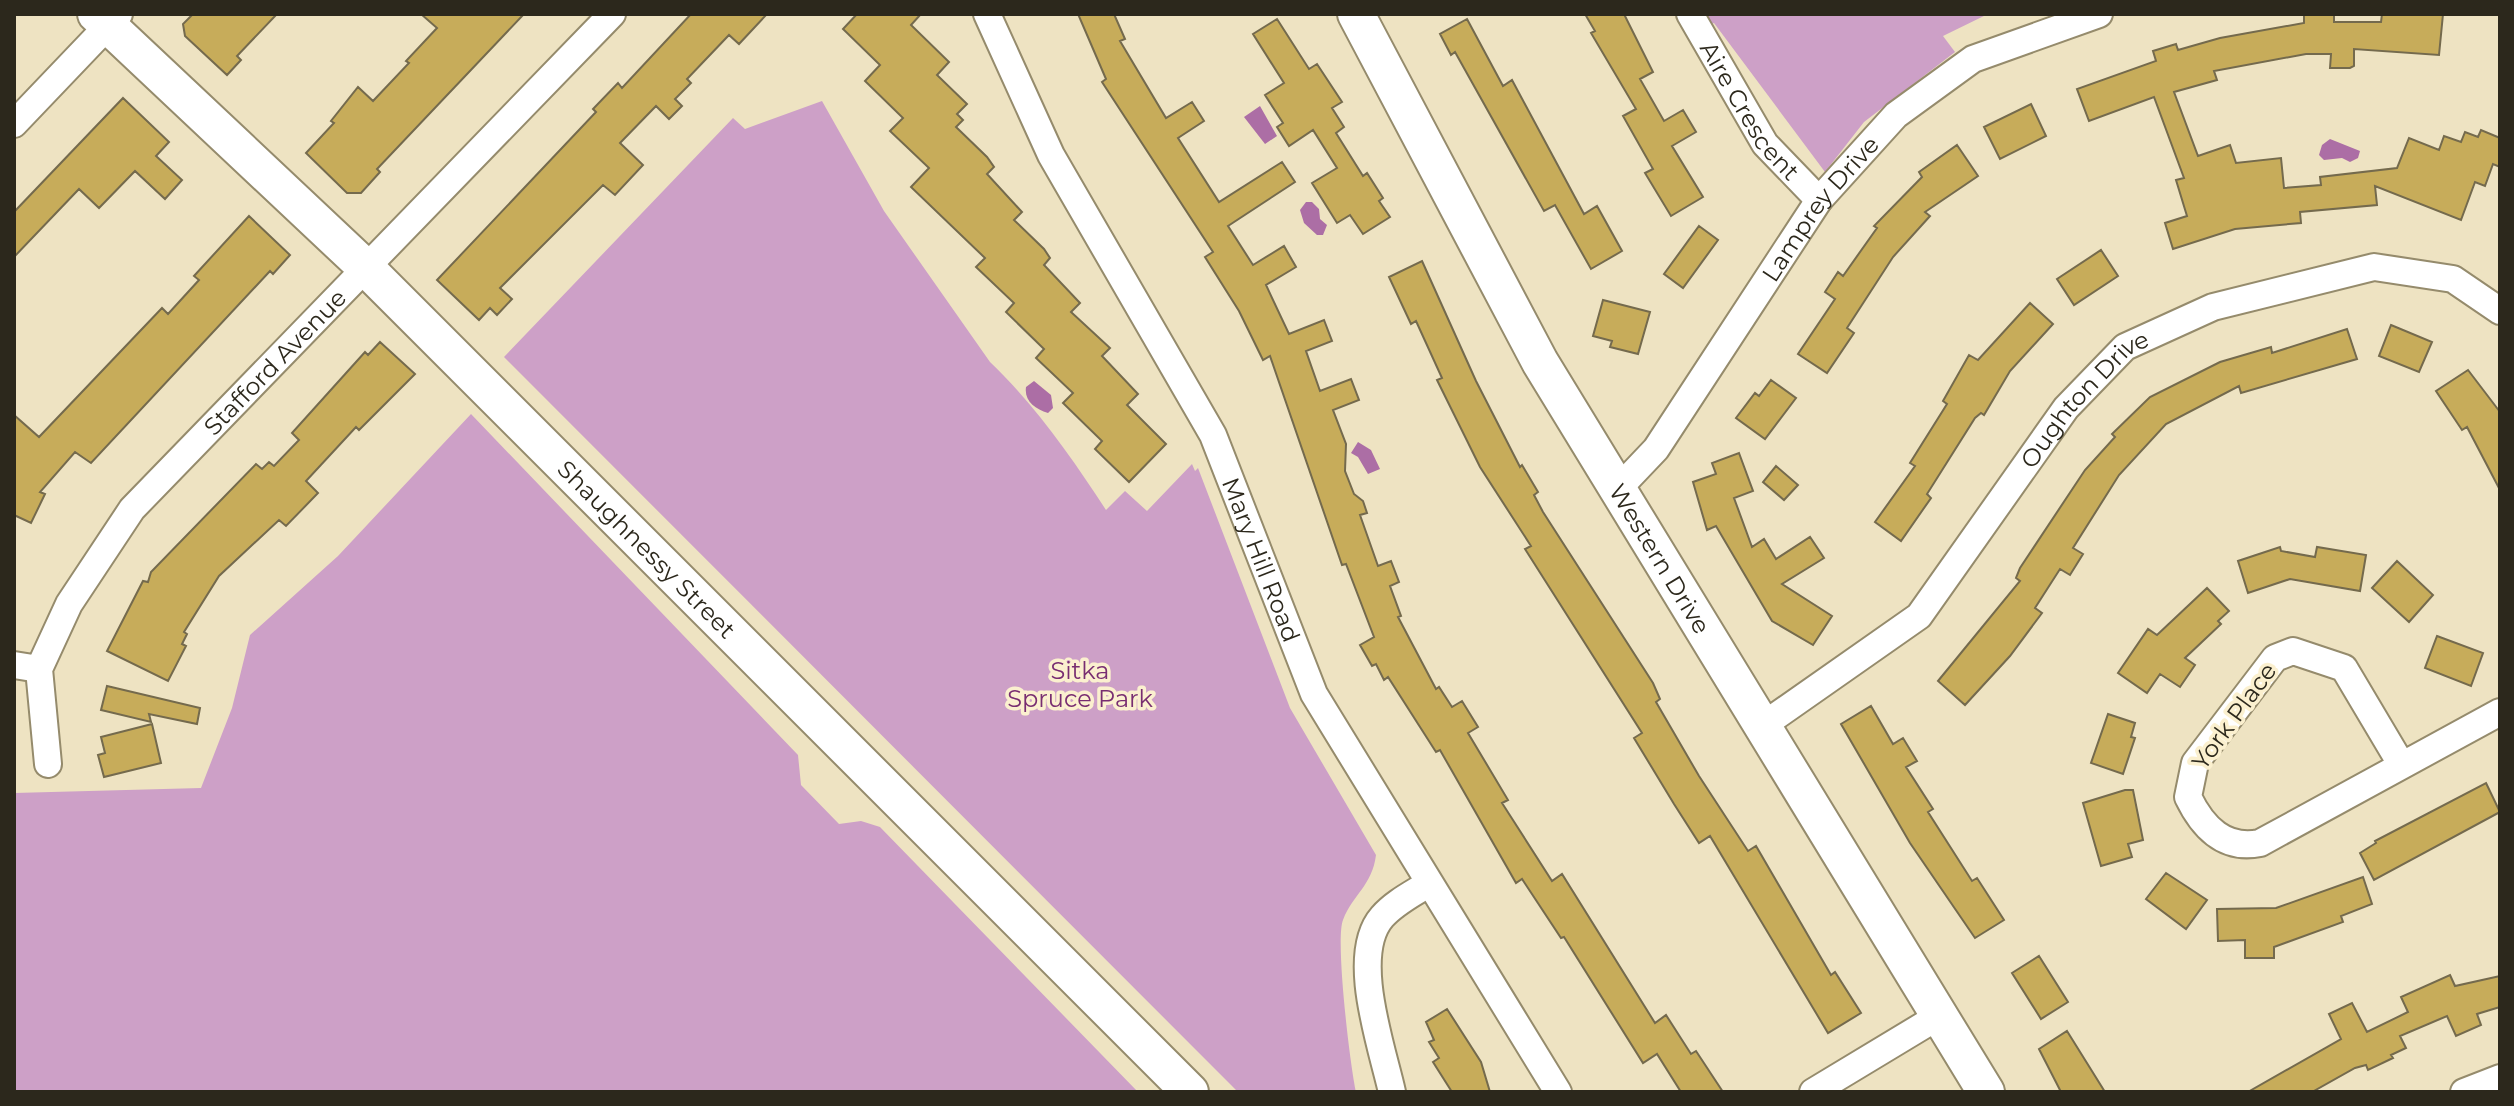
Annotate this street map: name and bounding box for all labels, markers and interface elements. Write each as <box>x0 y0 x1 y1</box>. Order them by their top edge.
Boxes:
street label: Aire Crescent <box>1694 36 1806 186</box>
street label: Lamprey Drive <box>1755 130 1885 287</box>
street label: Stafford Avenue <box>197 283 352 441</box>
street label: Oughton Drive <box>2014 324 2153 473</box>
street label: Shaughnessy Street <box>552 454 742 644</box>
street label: Mary Hill Road <box>1216 473 1307 646</box>
street label: Western Drive <box>1603 478 1717 639</box>
park label: Sitka Spruce Park <box>1007 656 1153 713</box>
street label: York Place <box>2186 657 2282 775</box>

